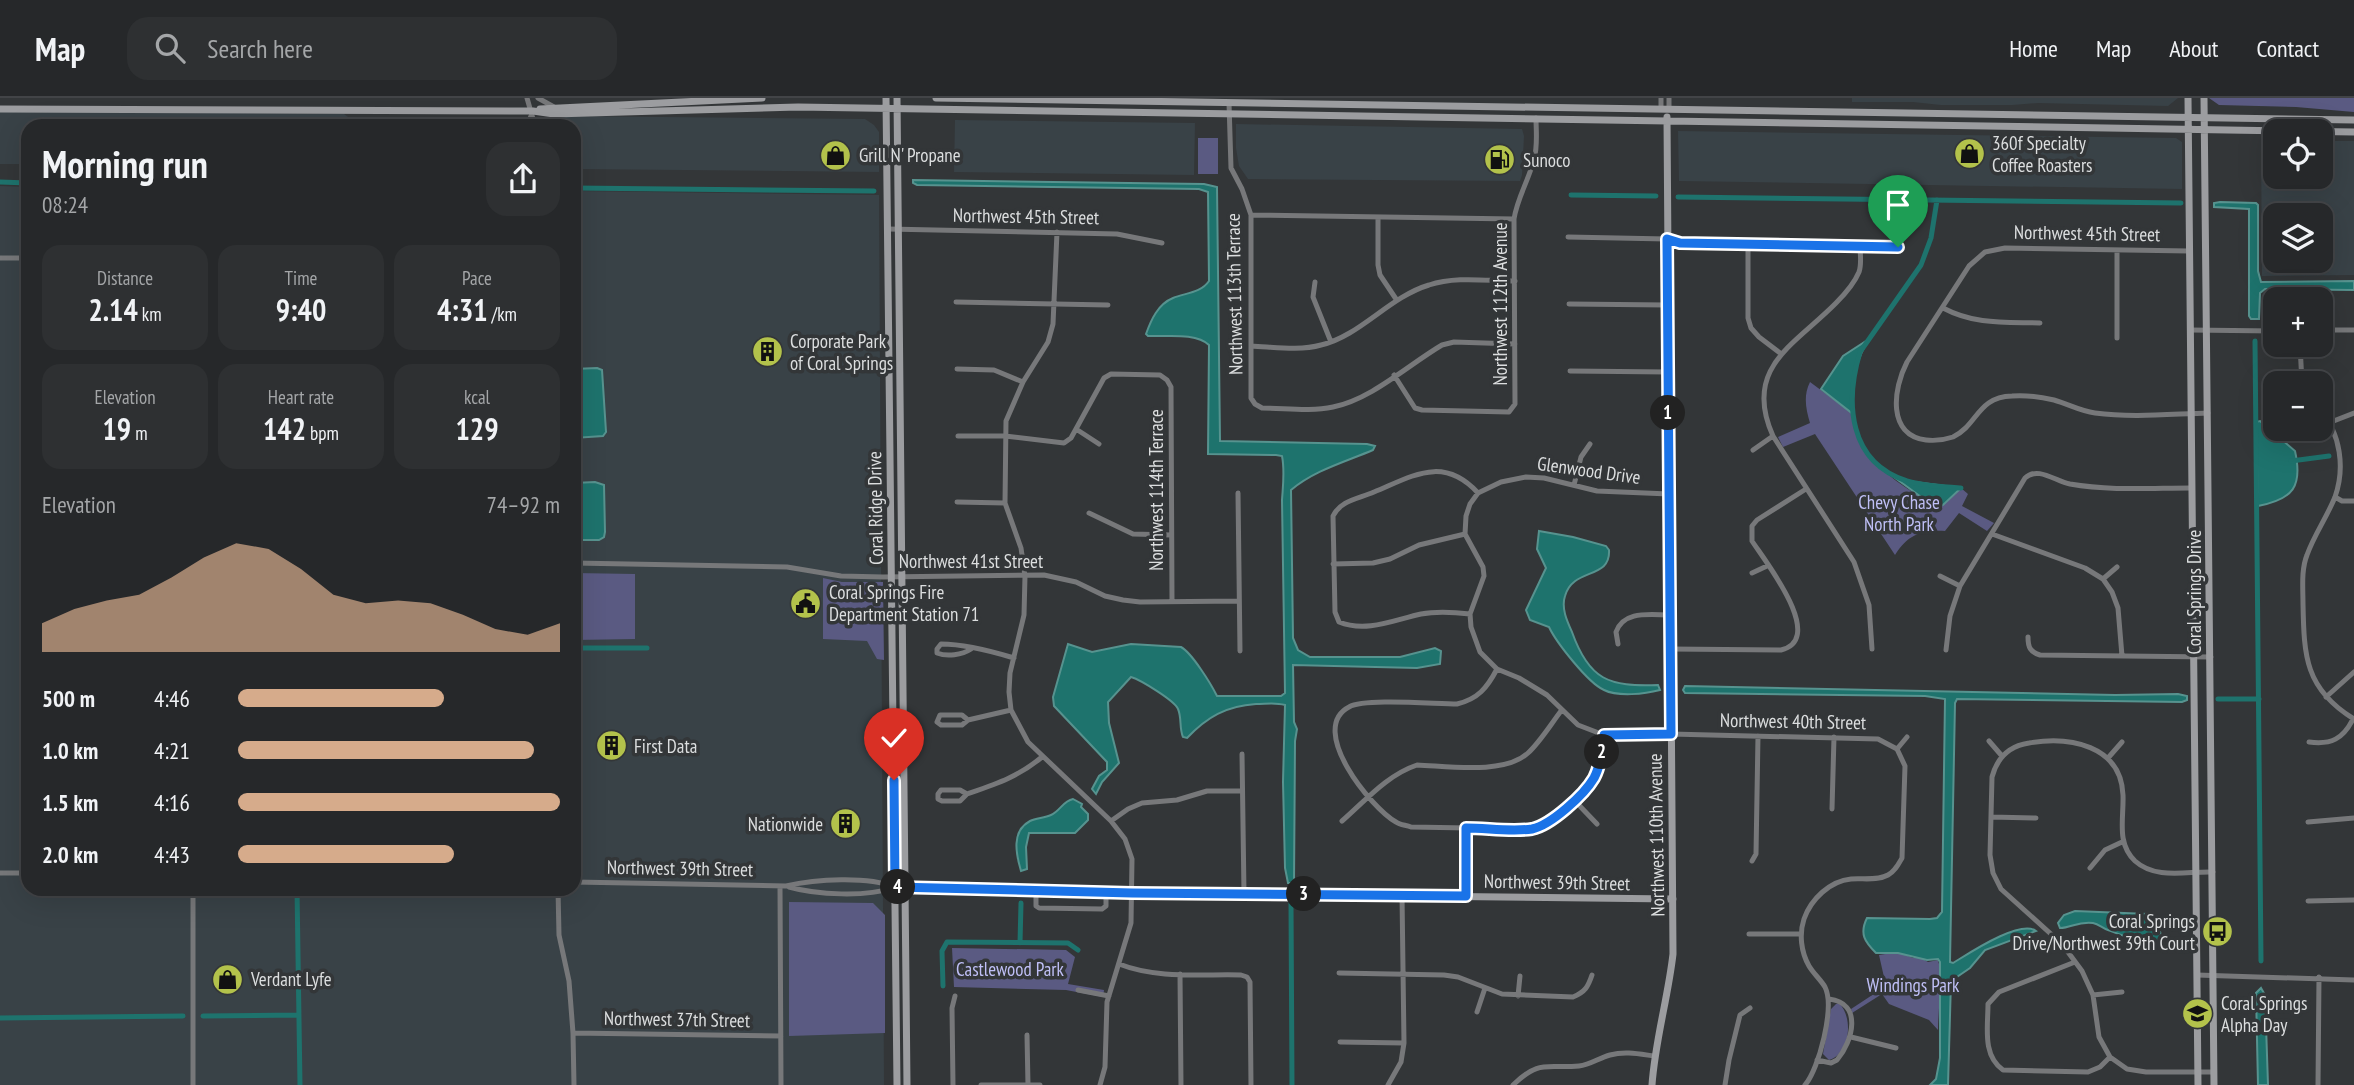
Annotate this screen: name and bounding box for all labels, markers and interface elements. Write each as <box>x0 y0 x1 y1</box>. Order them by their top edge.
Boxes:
search box <box>127 17 617 80</box>
text: Map <box>35 27 85 70</box>
icon: search <box>151 29 189 67</box>
text: Search here <box>207 32 313 65</box>
text: Home <box>2009 33 2058 64</box>
text: Map <box>2096 33 2131 64</box>
text: About <box>2169 33 2218 64</box>
text: Contact <box>2256 33 2319 64</box>
map controls <box>2263 119 2333 441</box>
button: locate <box>2263 119 2333 189</box>
place label: 360f Specialty Coffee Roasters <box>1992 131 2093 177</box>
shop icon: 360f Specialty Coffee Roasters <box>1952 137 1986 171</box>
shop icon: Grill N' Propane <box>819 138 853 172</box>
text: Morning run <box>42 139 208 188</box>
button: share <box>486 142 560 216</box>
place label: Grill N' Propane <box>859 143 961 167</box>
fuel station icon: Sunoco <box>1483 143 1517 177</box>
place label: Sunoco <box>1523 148 1571 172</box>
pin <box>1868 175 1928 247</box>
icon: arrive <box>1879 186 1917 224</box>
text: 08:24 <box>42 190 88 219</box>
street label: Northwest 45th Street <box>953 203 1100 229</box>
button: layers <box>2263 203 2333 273</box>
street label: Northwest 113th Terrace <box>1221 213 1247 375</box>
street label: Northwest 45th Street <box>2014 220 2161 246</box>
street label: Northwest 112th Avenue <box>1488 222 1512 386</box>
text: Distance <box>97 266 153 290</box>
text: Time <box>285 266 317 290</box>
text: Pace <box>462 266 492 290</box>
button: + <box>2263 287 2333 357</box>
text: 2.14 <box>88 290 138 329</box>
text: 9:40 <box>276 290 326 329</box>
text: 4:31 <box>437 290 488 329</box>
text: km <box>138 302 162 326</box>
text: /km <box>488 302 517 326</box>
place label: Corporate Park of Coral Springs <box>790 329 893 375</box>
building icon: Corporate Park of Coral Springs <box>750 335 784 369</box>
button: − <box>2263 371 2333 441</box>
text: Elevation <box>95 385 155 409</box>
text: Heart rate <box>268 385 334 409</box>
text: kcal <box>464 385 490 409</box>
pin: 1 <box>1650 396 1686 430</box>
text: 1 <box>1663 400 1672 424</box>
text: 19 <box>102 409 131 448</box>
text: 142 <box>263 409 306 448</box>
text: 129 <box>455 409 499 448</box>
street label: Northwest 114th Terrace <box>1144 409 1168 571</box>
text: m <box>131 421 148 445</box>
text: bpm <box>306 421 339 445</box>
street label: Coral Ridge Drive <box>862 451 888 565</box>
street label: Glenwood Drive <box>1536 451 1642 489</box>
text: Elevation <box>42 490 116 519</box>
text: 74–92 m <box>487 490 560 519</box>
park label: Chevy Chase North Park <box>1858 490 1940 536</box>
street label: Coral Springs Drive <box>2182 529 2206 654</box>
street label: Northwest 41st Street <box>899 549 1044 573</box>
place label: Coral Springs Fire Department Station 71 <box>829 580 979 626</box>
public building icon: Coral Springs Fire Department Station 71 <box>789 586 823 620</box>
text: 500 m <box>42 684 95 713</box>
text: 4:46 <box>154 684 190 713</box>
pin <box>864 708 924 780</box>
street label: Northwest 40th Street <box>1720 708 1867 734</box>
icon: check <box>875 719 913 757</box>
building icon: First Data <box>594 729 628 763</box>
place label: First Data <box>634 734 697 758</box>
pin: 2 <box>1584 734 1620 770</box>
text: 1.0 km <box>42 736 98 765</box>
text: 4:21 <box>154 736 190 765</box>
text: 2 <box>1597 739 1606 763</box>
street label: Northwest 110th Avenue <box>1643 753 1669 917</box>
text: 1.5 km <box>42 788 98 817</box>
text: 4:16 <box>154 788 190 817</box>
building icon: Nationwide <box>829 807 863 841</box>
place label: Nationwide <box>748 812 823 836</box>
text: 2.0 km <box>42 840 98 869</box>
text: 4:43 <box>154 840 190 869</box>
street label: Northwest 39th Street <box>607 855 754 881</box>
street label: Northwest 39th Street <box>1484 869 1631 895</box>
pin: 4 <box>880 870 916 904</box>
text: 4 <box>893 874 902 898</box>
pin: 3 <box>1286 876 1322 912</box>
text: 3 <box>1299 881 1308 905</box>
place label: Coral Springs Drive/Northwest 39th Court <box>2012 909 2196 955</box>
bus stop icon: Coral Springs Drive/Northwest 39th Court <box>2201 915 2235 949</box>
park label: Castlewood Park <box>956 957 1065 981</box>
shop icon: Verdant Lyfe <box>211 962 245 996</box>
place label: Verdant Lyfe <box>250 967 332 991</box>
park label: Windings Park <box>1867 973 1960 997</box>
place label: Coral Springs Alpha Day <box>2221 991 2307 1037</box>
school or university icon: Coral Springs Alpha Day <box>2181 997 2215 1031</box>
street label: Northwest 37th Street <box>604 1006 751 1032</box>

